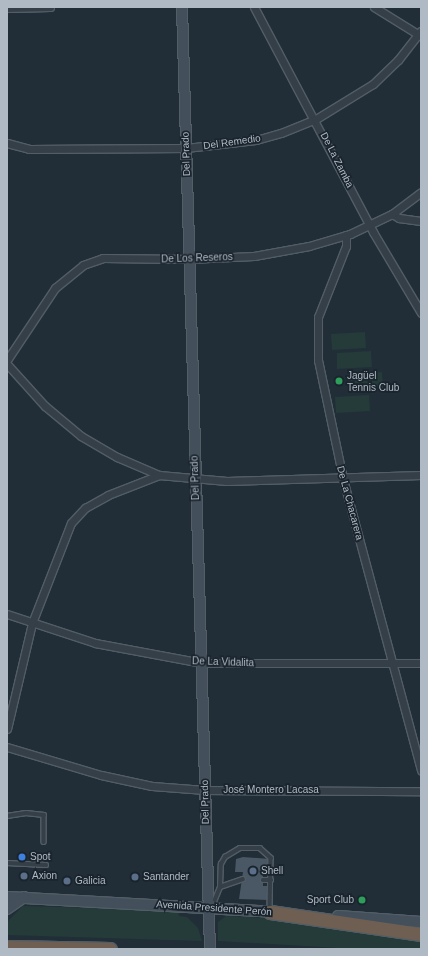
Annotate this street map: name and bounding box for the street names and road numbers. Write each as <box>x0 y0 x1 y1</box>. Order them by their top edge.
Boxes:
street label: De La Zamba <box>318 130 356 190</box>
street label: Del Prado <box>179 132 193 176</box>
street label: Del Remedio <box>203 132 261 152</box>
street label: De Los Reseros <box>161 251 233 265</box>
street label: Del Prado <box>188 456 202 500</box>
street label: De La Chacarera <box>334 465 366 541</box>
street label: De La Vidalita <box>192 655 254 669</box>
street label: Del Prado <box>199 780 211 824</box>
street label: José Montero Lacasa <box>223 784 319 796</box>
street label: Avenida Presidente Perón <box>156 898 272 918</box>

